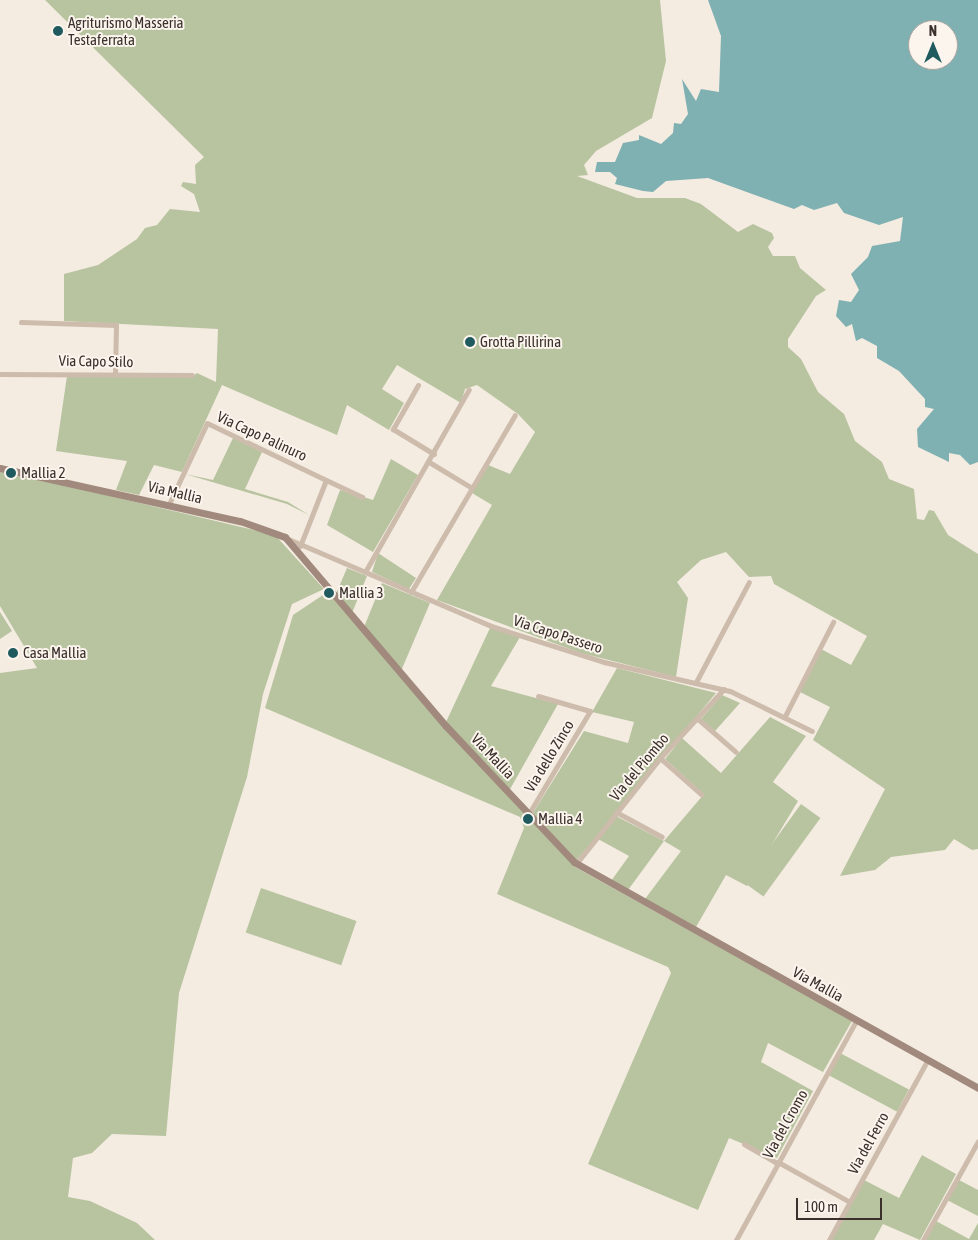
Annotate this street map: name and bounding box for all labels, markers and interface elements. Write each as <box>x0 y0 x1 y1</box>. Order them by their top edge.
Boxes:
place label: Agriturismo Masseria Testaferrata <box>68 13 184 48</box>
north arrow <box>908 20 958 70</box>
text: N <box>929 23 937 39</box>
marker: Agriturismo Masseria Testaferrata <box>52 25 64 37</box>
place label: Grotta Pillirina <box>480 333 561 351</box>
marker: Grotta Pillirina <box>464 336 476 348</box>
street label: Via Capo Stilo <box>58 351 134 371</box>
street label: Via Capo Palinuro <box>214 407 310 465</box>
place label: Mallia 2 <box>21 464 66 482</box>
marker: Mallia 2 <box>5 467 17 479</box>
street label: Via Mallia <box>146 477 204 507</box>
place label: Mallia 3 <box>339 584 384 602</box>
marker: Mallia 3 <box>323 587 335 599</box>
street label: Via Capo Passero <box>511 611 605 657</box>
place label: Casa Mallia <box>23 644 86 662</box>
marker: Casa Mallia <box>7 647 19 659</box>
street label: Via dello Zinco <box>520 717 578 795</box>
street label: Via Mallia <box>468 730 518 782</box>
street label: Via del Piombo <box>606 730 672 804</box>
place label: Mallia 4 <box>538 810 583 828</box>
marker: Mallia 4 <box>522 813 534 825</box>
street label: Via Mallia <box>789 963 847 1005</box>
street label: Via del Cromo <box>759 1086 811 1162</box>
street label: Via del Ferro <box>844 1109 892 1177</box>
scale bar <box>798 1188 884 1220</box>
text: 100 m <box>804 1198 838 1215</box>

